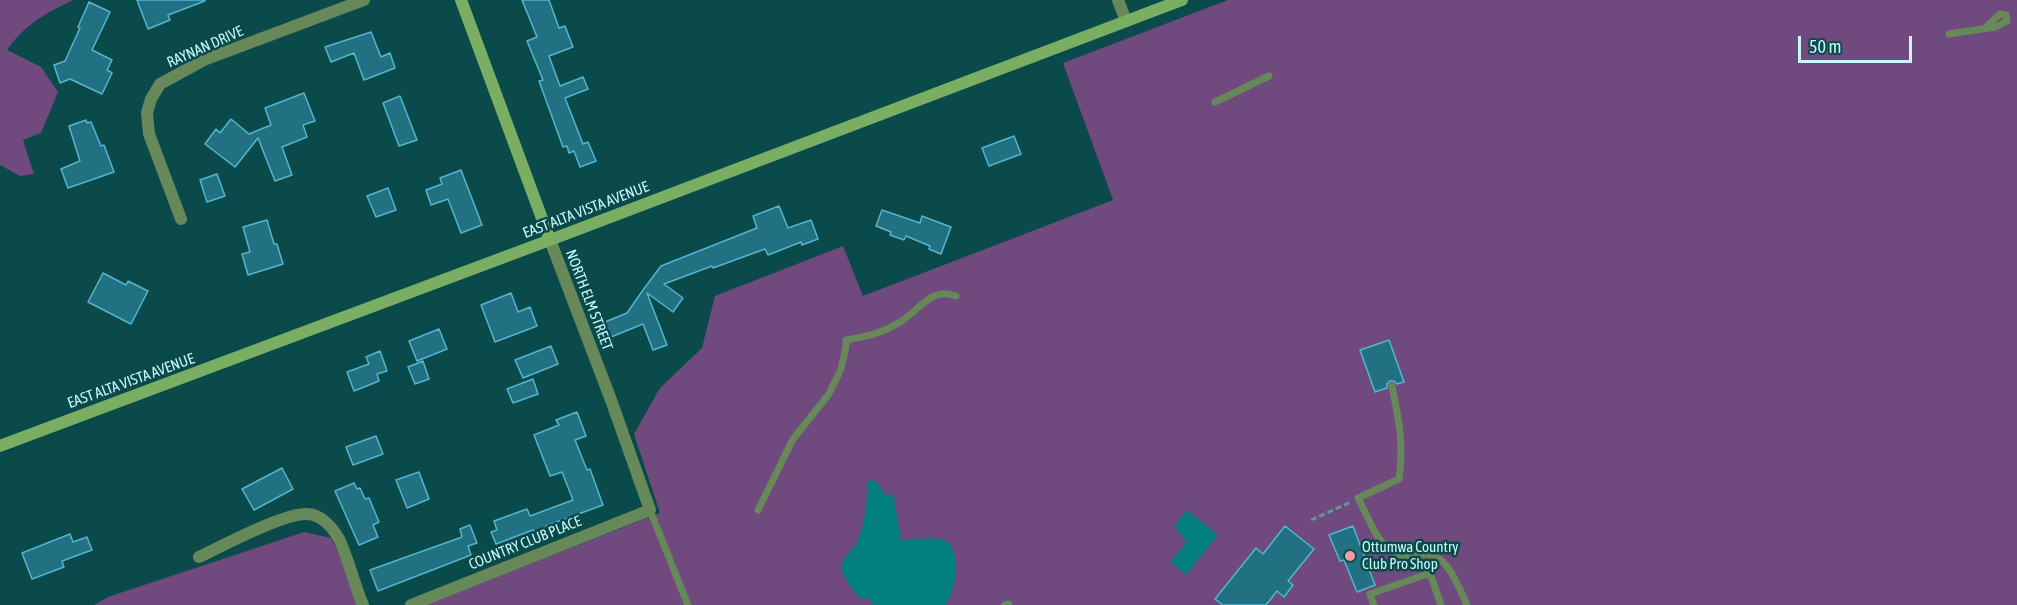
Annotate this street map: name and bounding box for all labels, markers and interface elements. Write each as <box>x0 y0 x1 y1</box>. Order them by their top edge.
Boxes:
street label: RAYNAN DRIVE <box>164 22 246 72</box>
scale bar <box>1801 24 1915 62</box>
text: 50 m <box>1809 36 1841 57</box>
street label: EAST ALTA VISTA AVENUE <box>520 178 652 242</box>
street label: NORTH ELM STREET <box>562 247 616 353</box>
street label: EAST ALTA VISTA AVENUE <box>65 350 197 412</box>
street label: COUNTRY CLUB PLACE <box>466 512 584 574</box>
place label: Ottumwa Country Club Pro Shop <box>1362 538 1459 573</box>
marker: Ottumwa Country Club Pro Shop <box>1343 549 1357 563</box>

